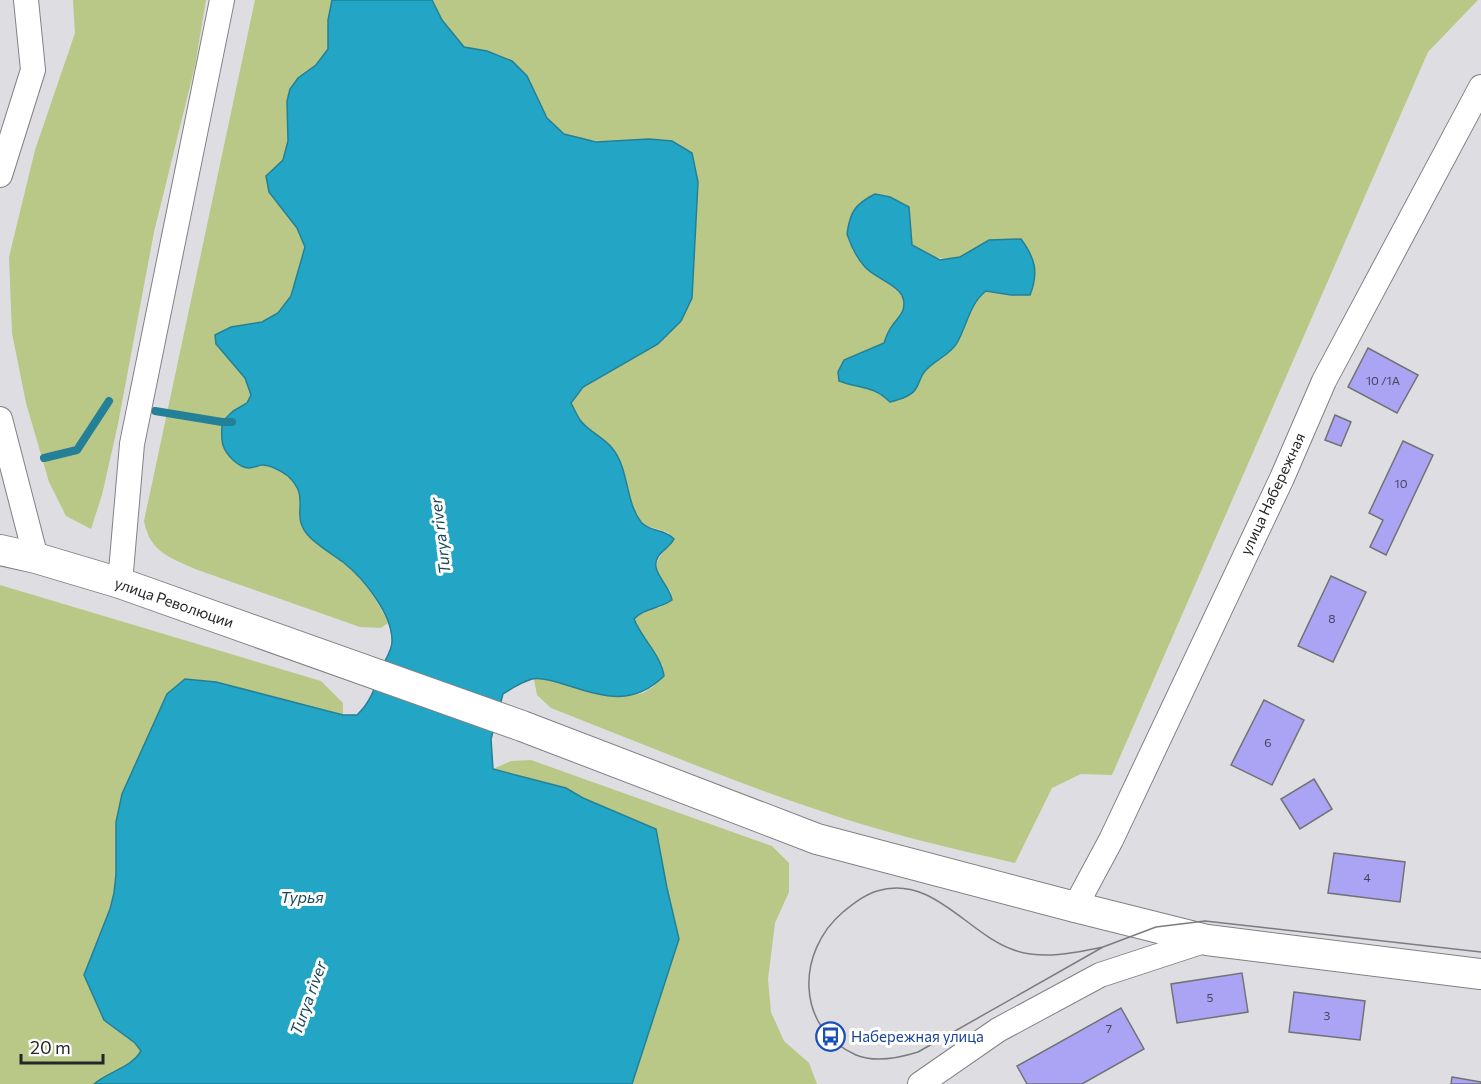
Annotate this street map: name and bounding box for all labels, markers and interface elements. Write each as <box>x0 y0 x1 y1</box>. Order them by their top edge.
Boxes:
house number: 10 /1А <box>1366 373 1400 387</box>
street label: улица Набережная <box>1236 430 1308 558</box>
house number: 10 <box>1395 476 1408 490</box>
water label: Turya river <box>425 496 454 576</box>
street label: улица Революции <box>112 573 236 631</box>
house number: 8 <box>1328 611 1336 625</box>
house number: 6 <box>1264 735 1272 749</box>
house number: 4 <box>1363 870 1371 884</box>
water label: Турья <box>280 887 324 906</box>
water label: Turya river <box>285 958 330 1037</box>
house number: 5 <box>1207 990 1214 1004</box>
house number: 3 <box>1324 1008 1331 1022</box>
bus stop icon: Набережная улица <box>814 1021 846 1053</box>
house number: 7 <box>1106 1021 1112 1035</box>
scale bar <box>21 1027 104 1065</box>
place label: Набережная улица <box>851 1027 984 1045</box>
text: 20 m <box>30 1036 71 1058</box>

